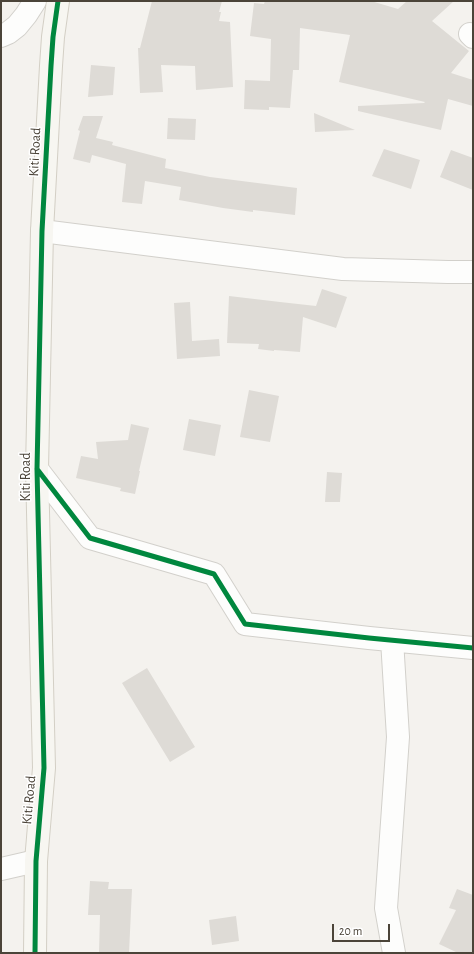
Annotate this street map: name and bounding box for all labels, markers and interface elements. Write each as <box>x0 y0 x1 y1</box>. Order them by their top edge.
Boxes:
street label: Kiti Road <box>25 127 45 177</box>
street label: Kiti Road <box>18 452 34 502</box>
street label: Kiti Road <box>18 775 40 825</box>
scale bar <box>334 916 392 942</box>
text: 20 m <box>339 925 362 937</box>

